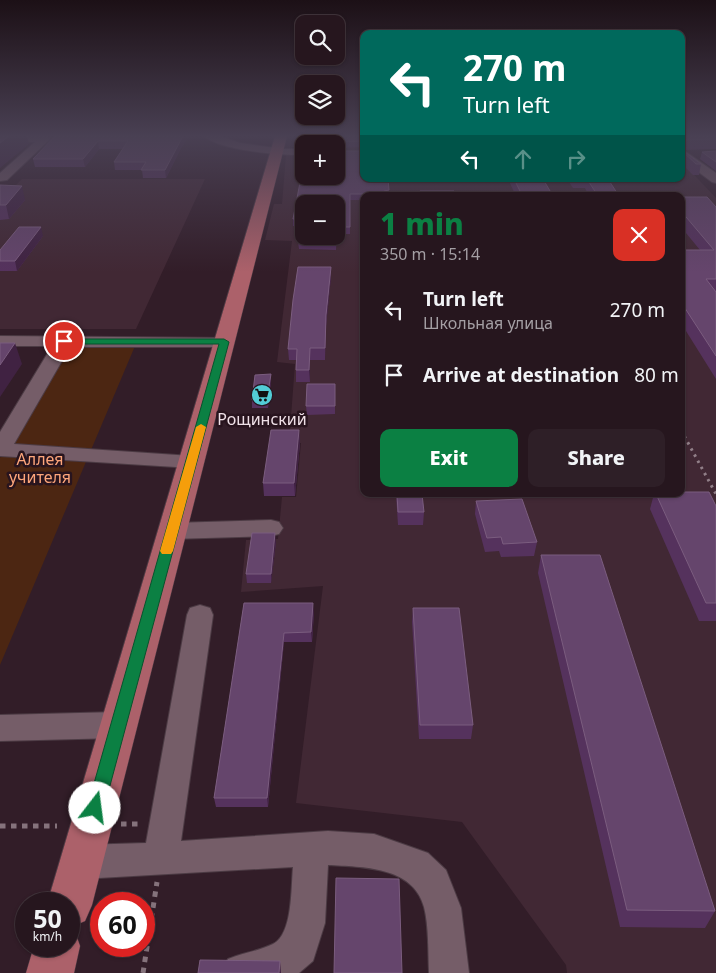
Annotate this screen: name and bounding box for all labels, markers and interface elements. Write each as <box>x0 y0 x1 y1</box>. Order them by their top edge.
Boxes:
map controls <box>295 15 345 245</box>
button: search <box>295 15 345 65</box>
text: 270 m <box>463 44 566 91</box>
icon: left <box>380 50 445 115</box>
button: layers <box>295 75 345 125</box>
text: Turn left <box>463 89 550 119</box>
button: + <box>295 135 345 185</box>
icon: left <box>456 145 484 173</box>
icon: ahead <box>509 145 537 173</box>
icon: right <box>562 145 590 173</box>
button: − <box>295 195 345 245</box>
text: 1 min <box>380 203 464 244</box>
button: close <box>613 209 665 261</box>
text: 350 m · 15:14 <box>380 243 480 265</box>
text: Turn left <box>423 286 504 312</box>
icon: left <box>380 296 408 324</box>
text: 270 m <box>610 297 665 323</box>
text: Школьная улица <box>423 312 553 334</box>
pin <box>43 320 85 362</box>
icon: arrive <box>50 327 78 355</box>
icon: arrive <box>380 361 408 389</box>
text: Arrive at destination <box>423 362 619 388</box>
text: 80 m <box>634 362 679 388</box>
supermarket icon: Рощинский <box>250 383 274 407</box>
place label: Рощинский <box>217 408 307 430</box>
button: Exit <box>380 429 518 487</box>
button: Share <box>528 429 665 487</box>
park label: Аллея учителя <box>9 448 71 488</box>
position arrow <box>68 781 120 833</box>
speed limit sign: 60 <box>90 892 155 957</box>
text: 50 <box>33 901 62 935</box>
text: km/h <box>33 928 62 945</box>

